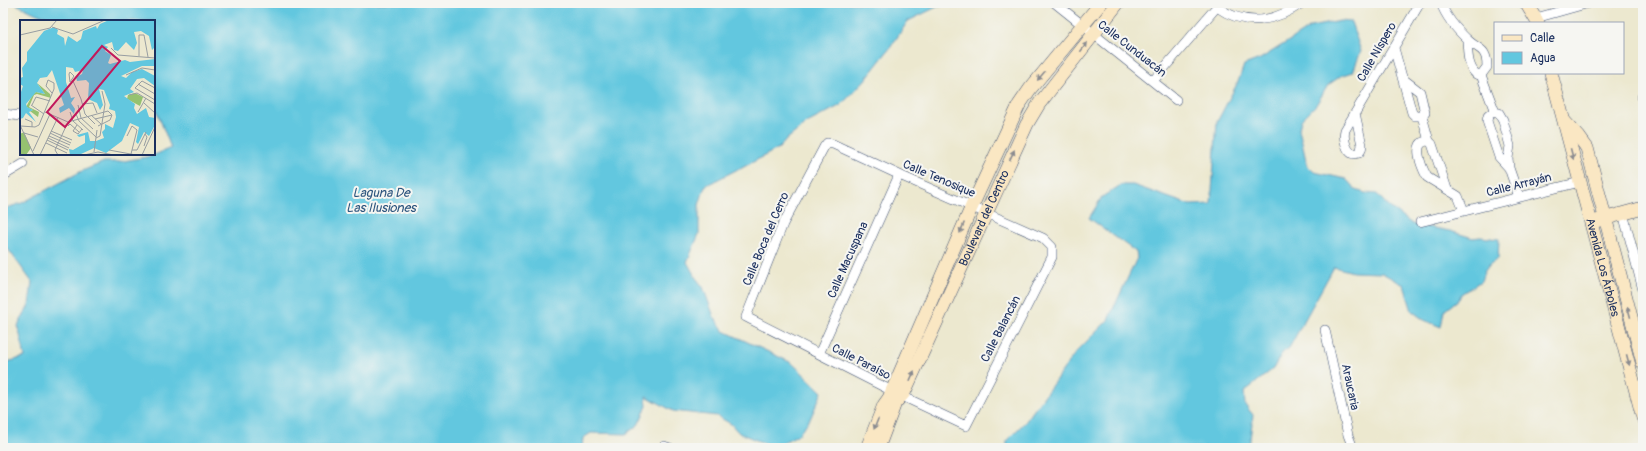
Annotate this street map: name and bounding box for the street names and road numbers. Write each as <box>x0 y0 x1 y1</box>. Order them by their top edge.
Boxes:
street label: Calle Cunduacán <box>1095 17 1170 81</box>
street label: Calle Níspero <box>1354 19 1400 84</box>
street label: Calle Tenosique <box>900 157 978 201</box>
street label: Boulevard del Centro <box>956 167 1013 268</box>
street label: Calle Arrayán <box>1485 170 1553 200</box>
street label: Calle Boca del Cerro <box>740 189 793 288</box>
street label: Avenida Los Árboles <box>1582 216 1623 319</box>
street label: Calle Macuspana <box>824 219 872 301</box>
street label: Calle Balancán <box>978 293 1024 365</box>
street label: Calle Paraíso <box>829 341 893 383</box>
street label: Araucaria <box>1338 362 1362 412</box>

